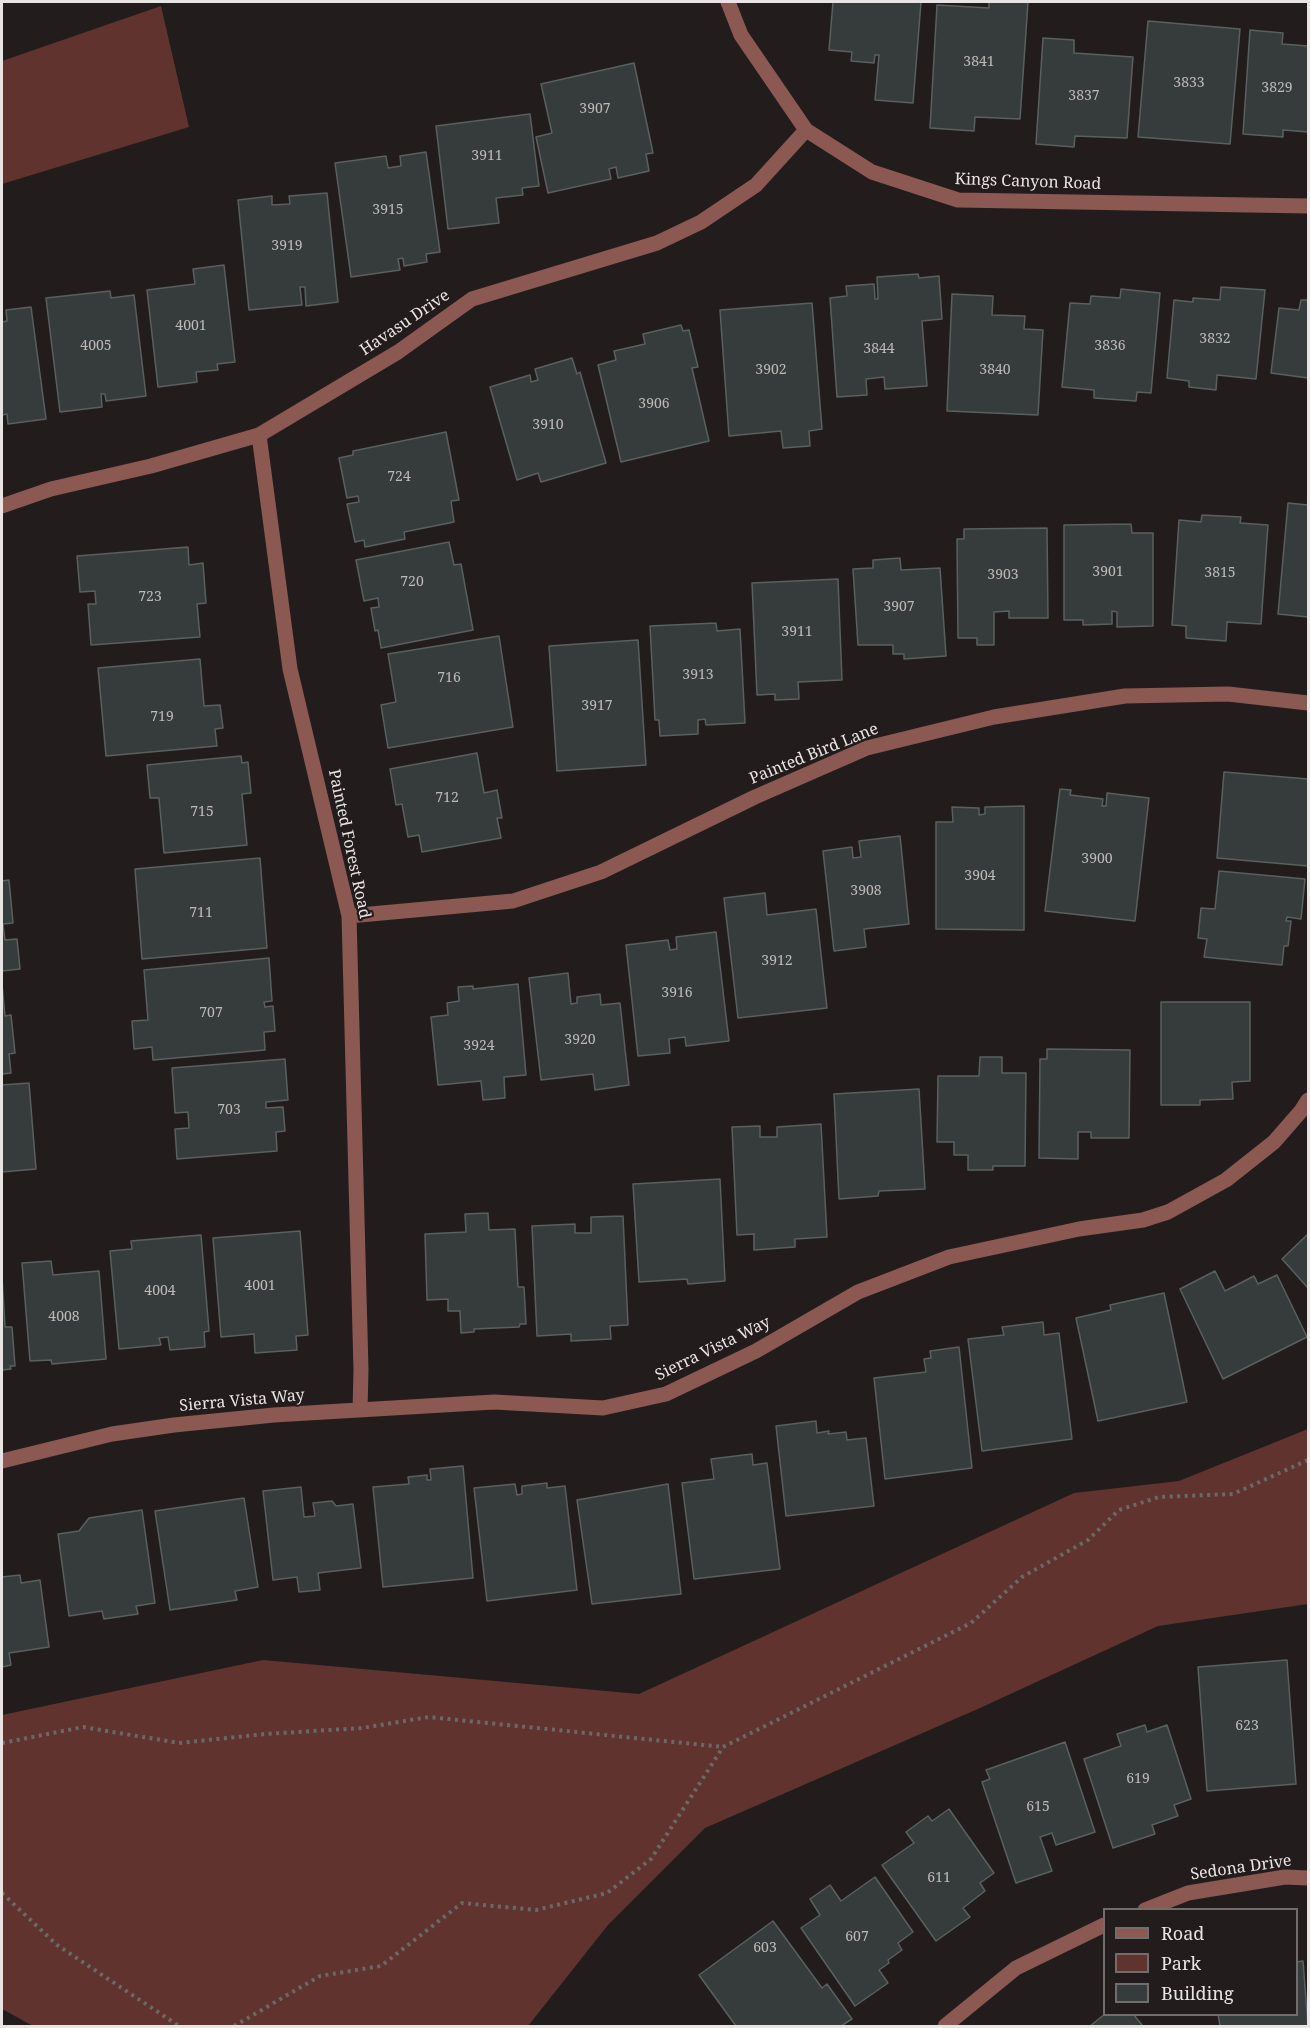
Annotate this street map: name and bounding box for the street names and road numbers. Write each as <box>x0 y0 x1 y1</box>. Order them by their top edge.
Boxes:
street label: Kings Canyon Road <box>954 170 1102 194</box>
street label: Havasu Drive <box>357 286 453 360</box>
street label: Painted Bird Lane <box>747 719 881 789</box>
street label: Painted Forest Road <box>324 768 374 920</box>
street label: Sierra Vista Way <box>652 1313 774 1385</box>
street label: Sierra Vista Way <box>179 1386 305 1416</box>
street label: Sedona Drive <box>1189 1851 1293 1885</box>

